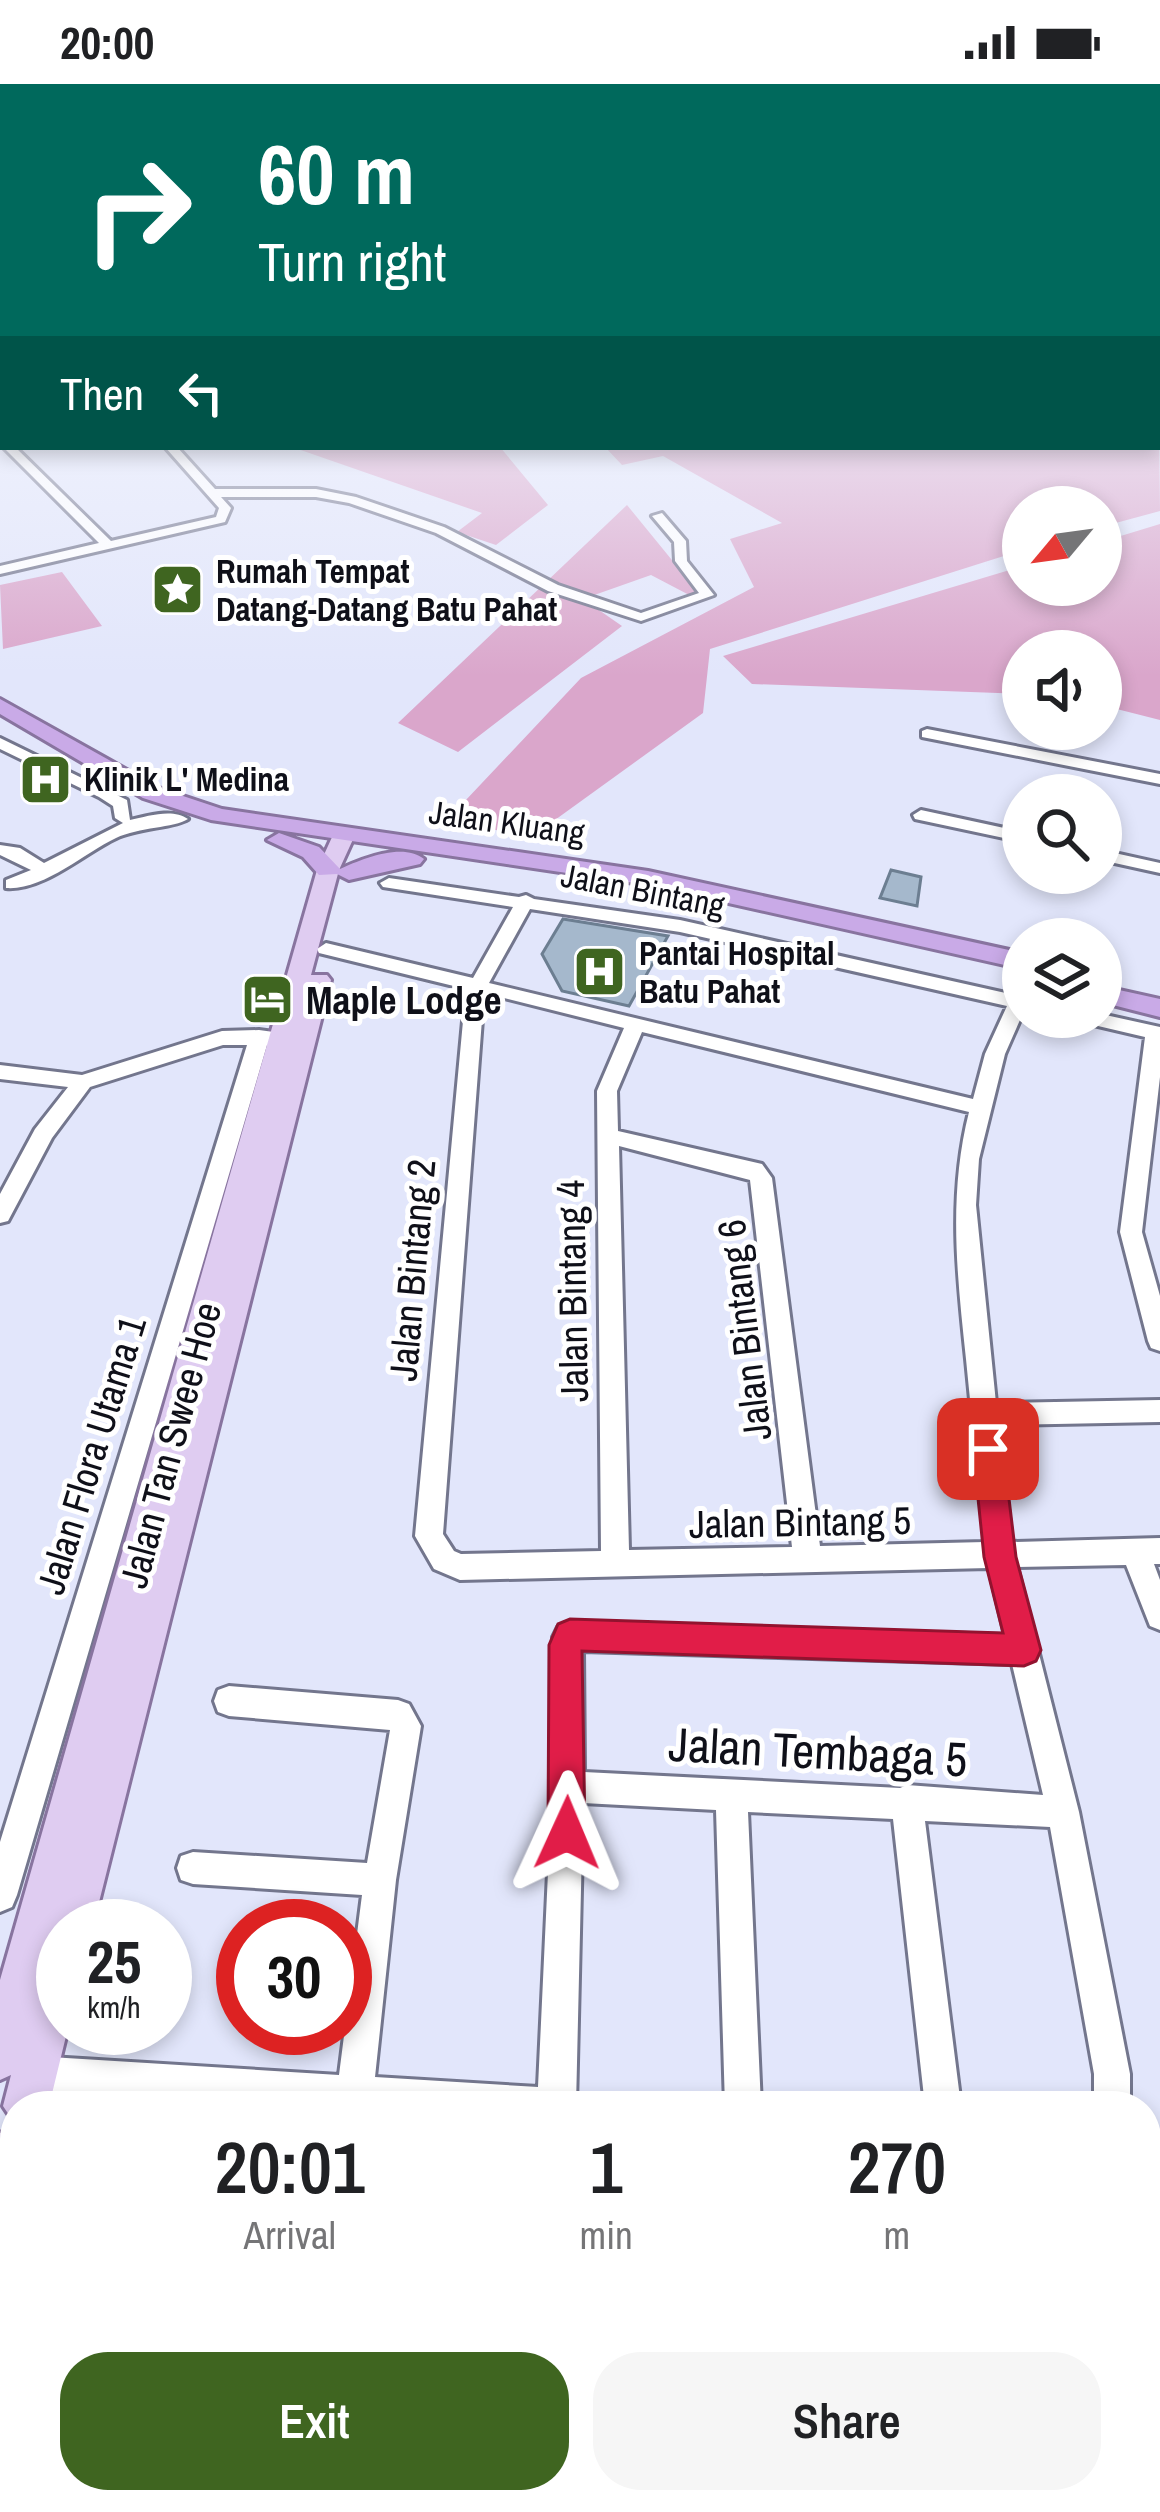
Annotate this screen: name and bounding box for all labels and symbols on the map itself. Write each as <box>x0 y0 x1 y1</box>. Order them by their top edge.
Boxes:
north arrow <box>1002 486 1122 606</box>
place label: Rumah Tempat Datang-Datang Batu Pahat <box>216 549 557 631</box>
place icon: Rumah Tempat Datang-Datang Batu Pahat <box>149 562 205 618</box>
hospital icon: Klinik L' Medina <box>17 751 73 807</box>
place label: Klinik L' Medina <box>84 757 289 801</box>
street label: Jalan Kluang <box>426 789 588 855</box>
street label: Jalan Bintang <box>558 853 728 927</box>
place label: Pantai Hospital Batu Pahat <box>639 931 835 1013</box>
hospital icon: Pantai Hospital Batu Pahat <box>572 944 628 1000</box>
hotel icon: Maple Lodge <box>239 972 295 1028</box>
place label: Maple Lodge <box>306 974 501 1026</box>
street label: Jalan Bintang 2 <box>376 1157 448 1383</box>
street label: Jalan Bintang 4 <box>544 1179 600 1403</box>
street label: Jalan Bintang 6 <box>705 1217 783 1443</box>
street label: Jalan Tan Swee Hoe <box>107 1297 233 1593</box>
street label: Jalan Flora Utama 1 <box>24 1310 158 1600</box>
pin <box>937 1398 1039 1500</box>
street label: Jalan Bintang 5 <box>688 1494 912 1550</box>
street label: Jalan Tembaga 5 <box>667 1711 969 1791</box>
position arrow <box>504 1770 630 1896</box>
speed limit sign: 30 <box>216 1899 372 2055</box>

